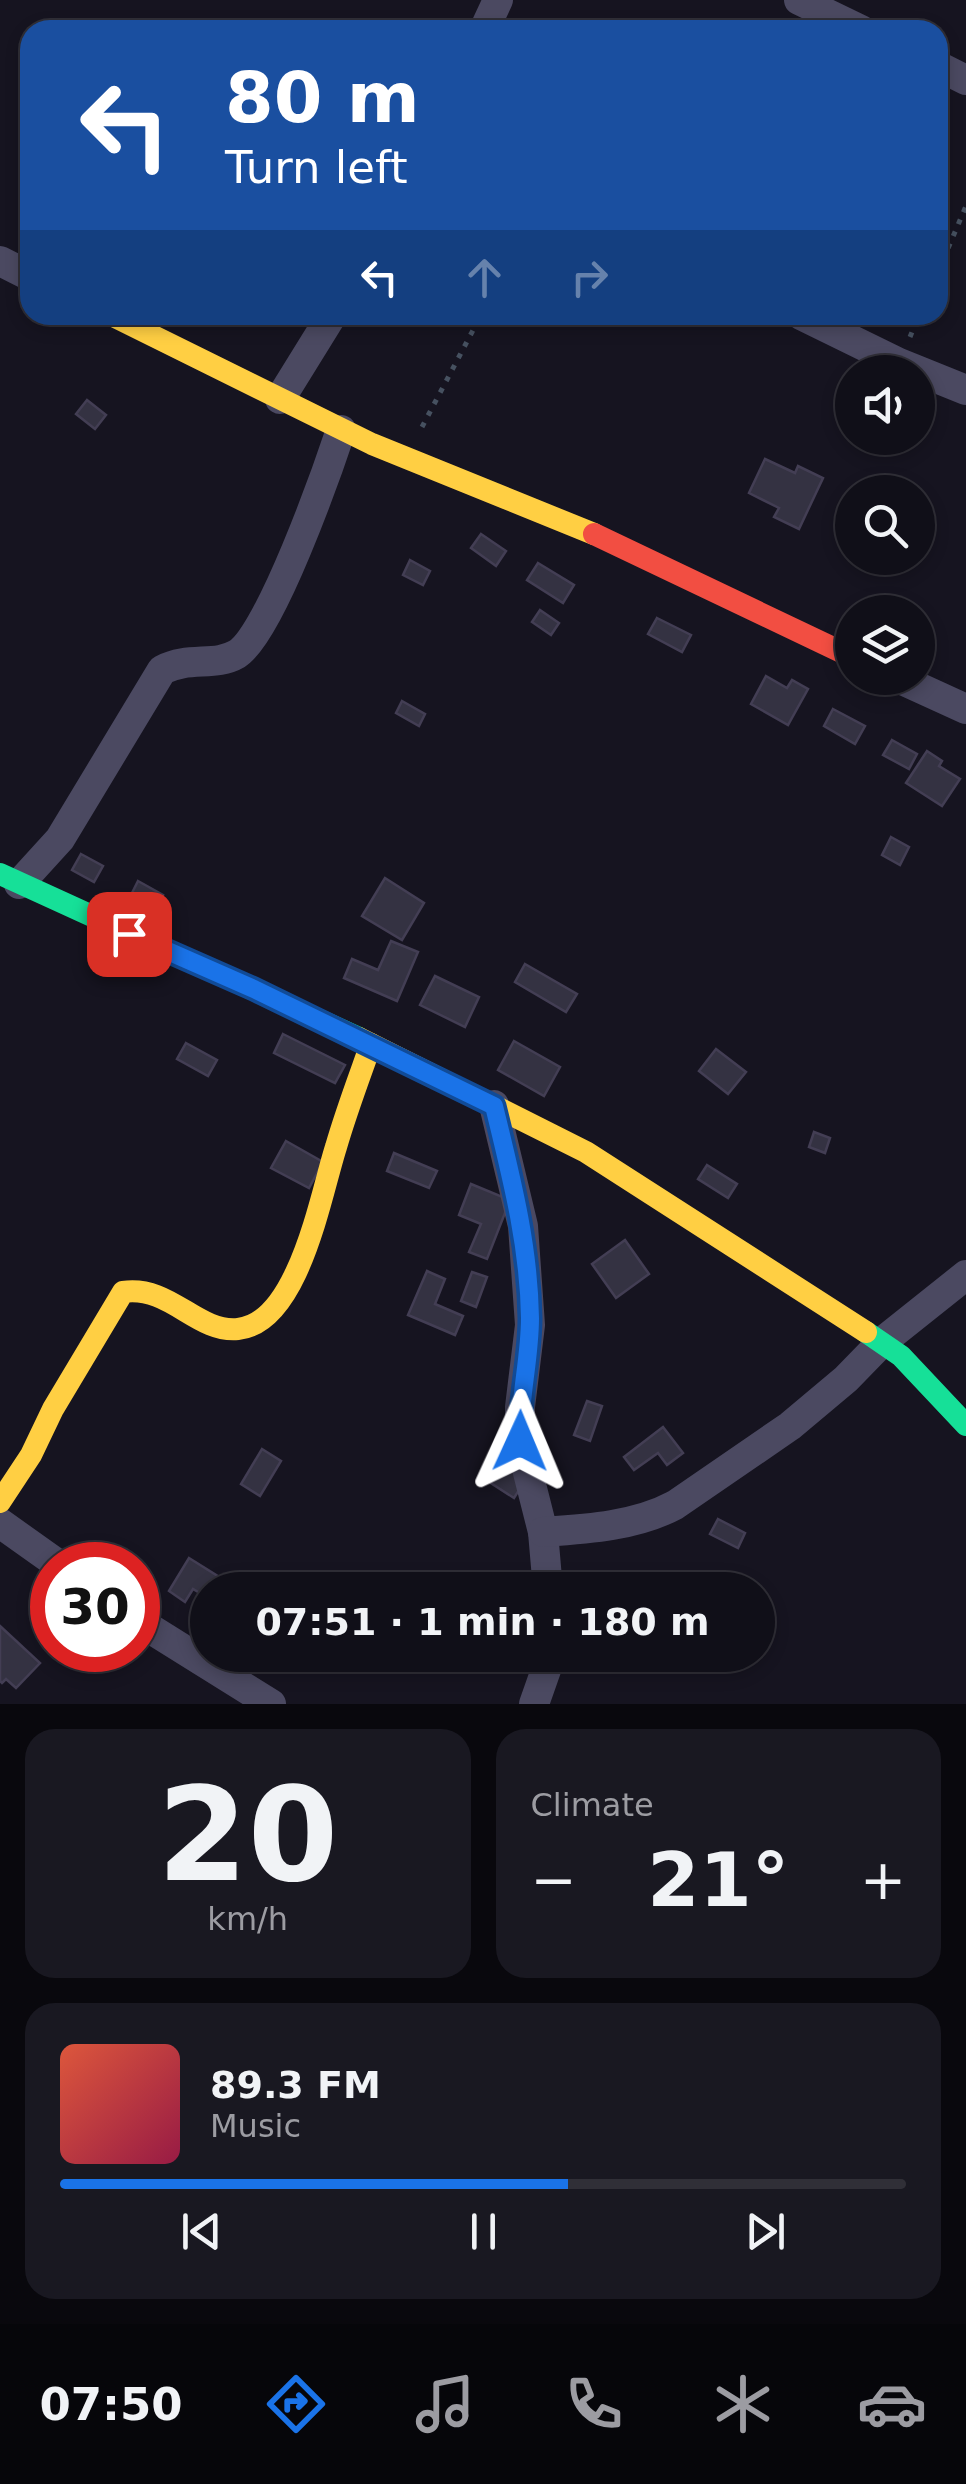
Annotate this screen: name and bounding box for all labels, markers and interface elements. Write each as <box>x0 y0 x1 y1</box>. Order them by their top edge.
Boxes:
text: 80 m <box>225 57 420 139</box>
icon: left <box>60 60 190 190</box>
text: Turn left <box>225 141 408 194</box>
icon: left <box>352 250 407 305</box>
icon: ahead <box>457 250 512 305</box>
icon: right <box>562 250 617 305</box>
map controls <box>835 355 935 695</box>
button: sound <box>835 355 935 455</box>
button: search <box>835 475 935 575</box>
button: layers <box>835 595 935 695</box>
pin <box>87 892 172 977</box>
icon: arrive <box>102 907 157 962</box>
position arrow <box>468 1389 572 1493</box>
speed limit sign: 30 <box>30 1542 160 1672</box>
text: 07:51 · 1 min · 180 m <box>255 1600 710 1644</box>
text: 20 <box>157 1759 338 1911</box>
text: Climate <box>531 1786 654 1824</box>
text: 21° <box>647 1836 789 1924</box>
text: − <box>531 1848 577 1912</box>
text: + <box>860 1848 906 1912</box>
text: km/h <box>207 1900 288 1938</box>
text: 89.3 FM <box>210 2063 381 2107</box>
text: Music <box>210 2107 301 2145</box>
icon: previous <box>174 2204 229 2259</box>
icon: pause <box>456 2204 511 2259</box>
icon: next <box>738 2204 793 2259</box>
icon: directions <box>261 2369 331 2439</box>
icon: music <box>410 2369 480 2439</box>
icon: phone <box>559 2369 629 2439</box>
icon: climate <box>708 2369 778 2439</box>
icon: car <box>857 2369 927 2439</box>
text: 07:50 <box>39 2378 183 2431</box>

